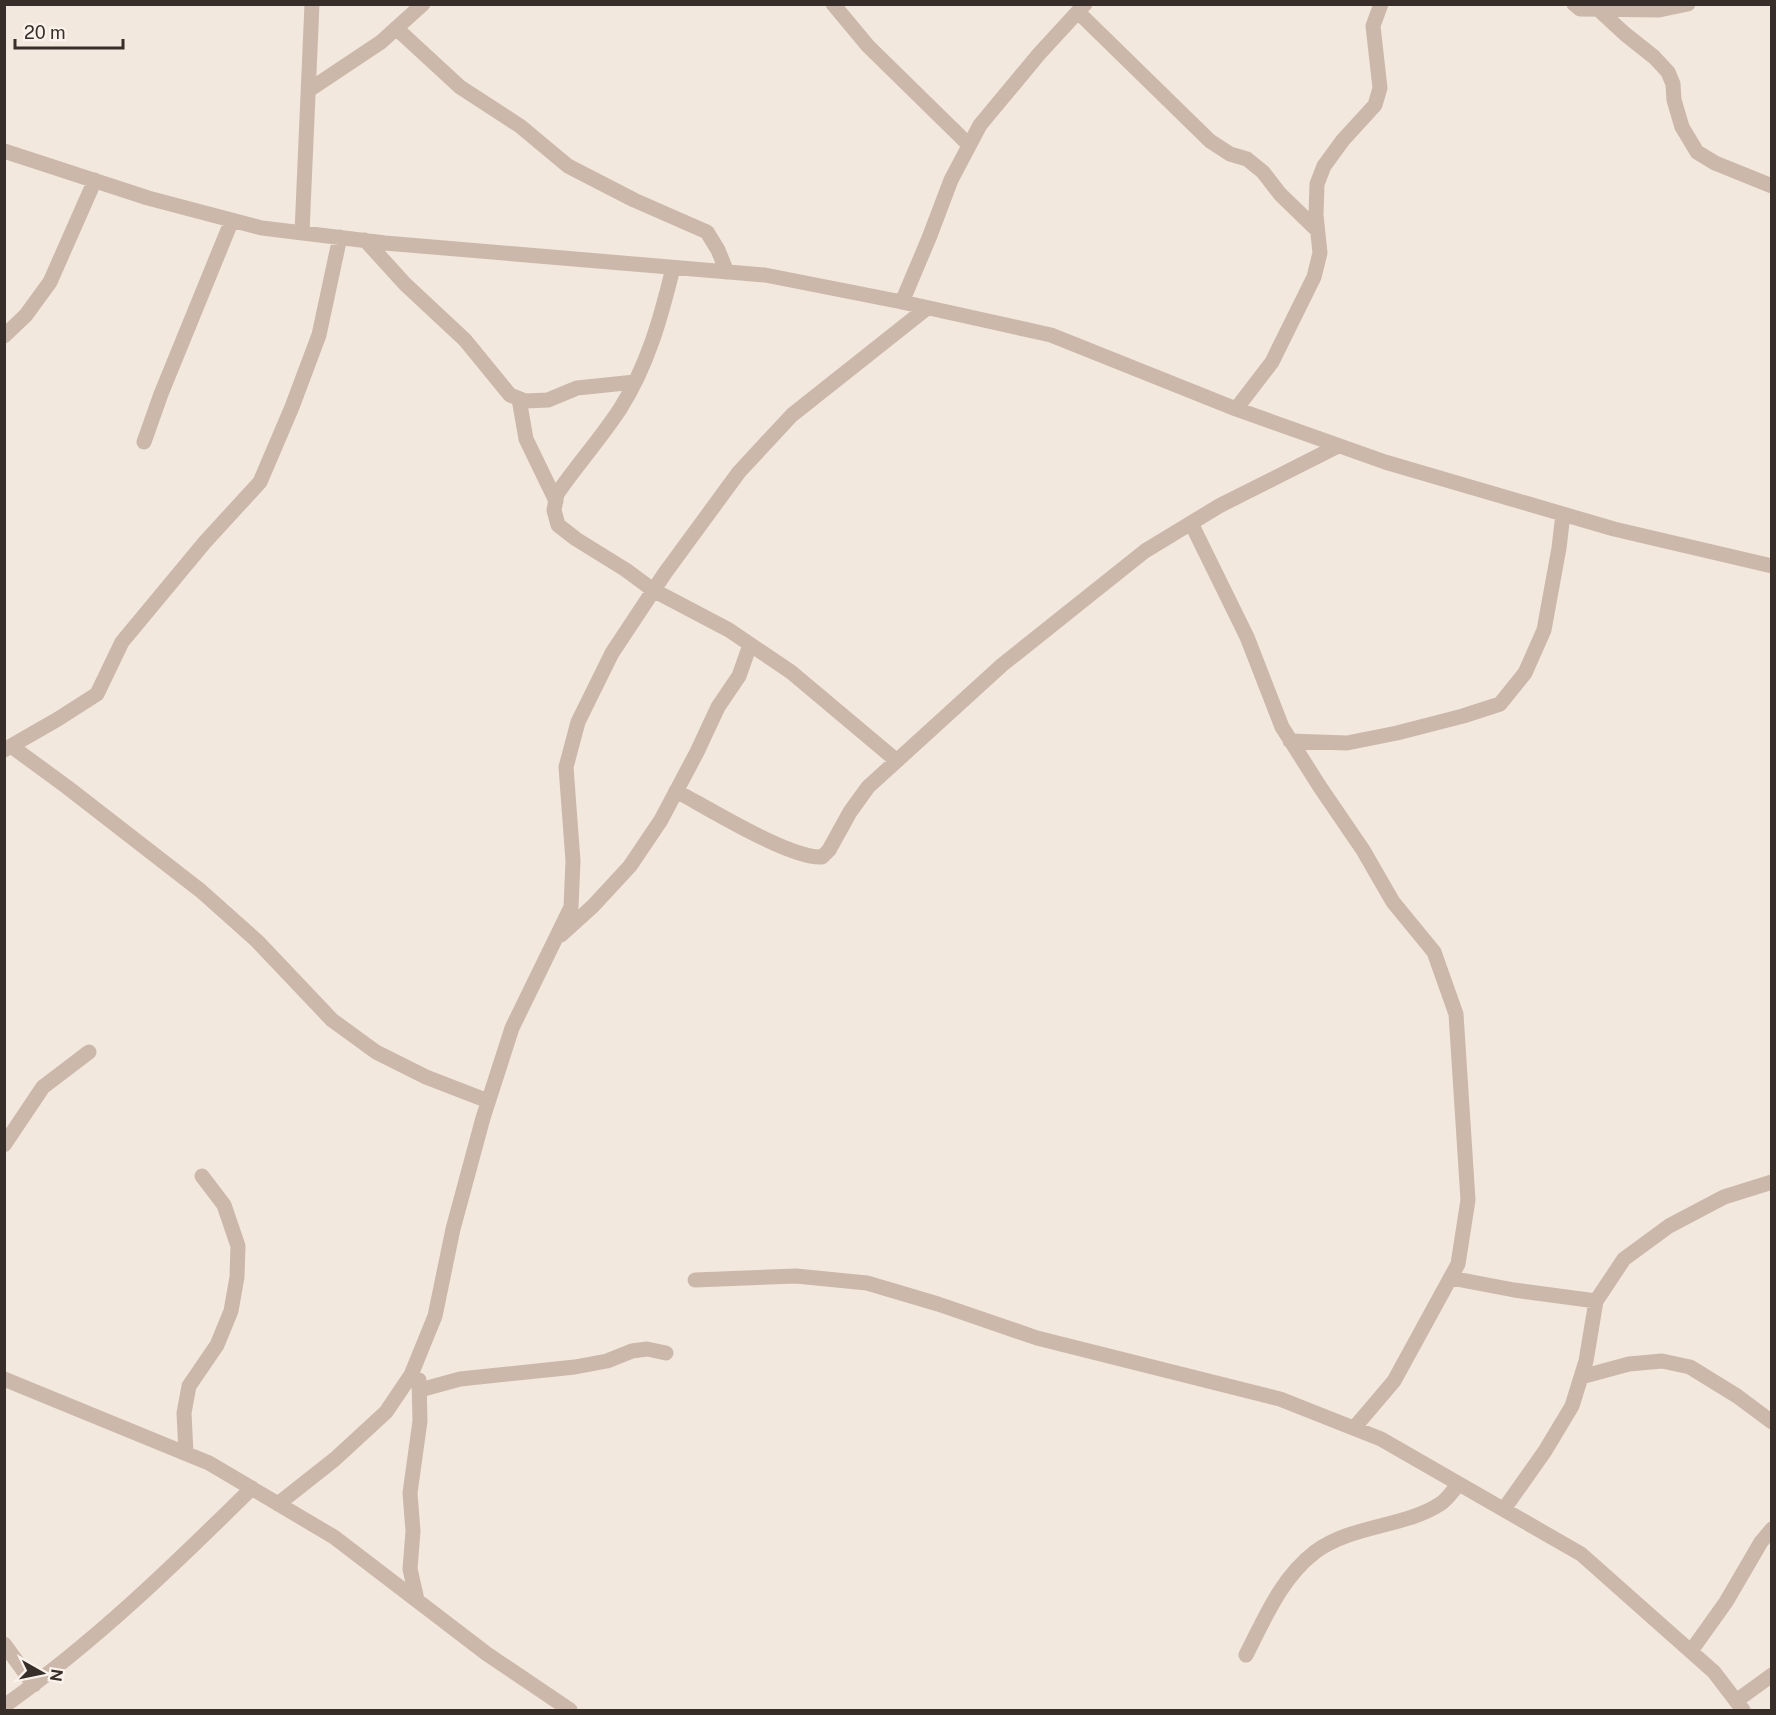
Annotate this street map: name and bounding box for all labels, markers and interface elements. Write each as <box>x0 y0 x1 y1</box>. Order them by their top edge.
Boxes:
scale bar <box>15 12 123 50</box>
text: 20 m <box>24 22 66 43</box>
north arrow <box>12 1643 72 1703</box>
text: N <box>46 1668 67 1683</box>

